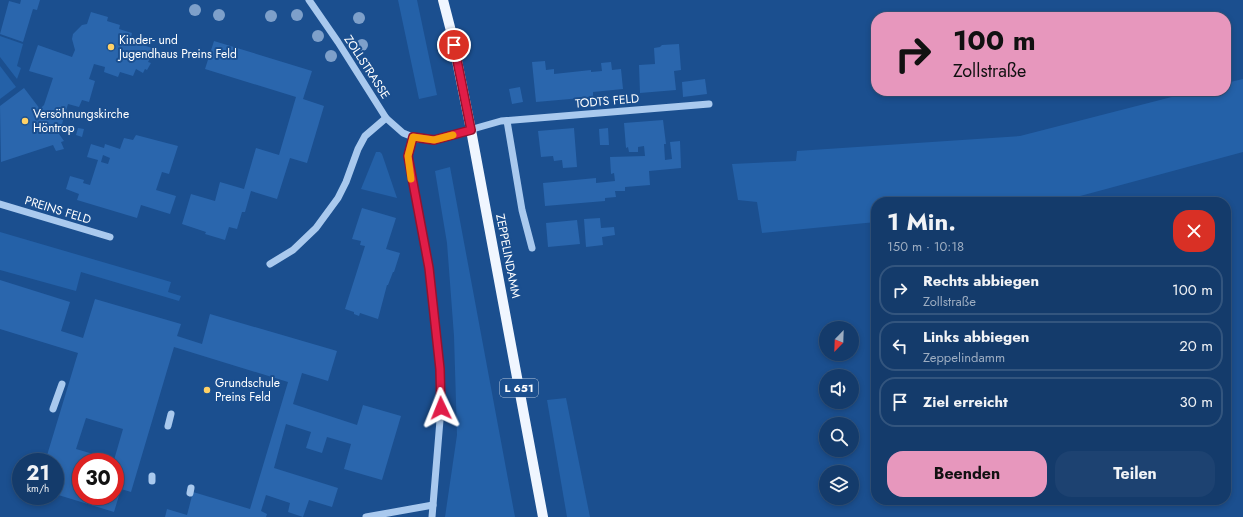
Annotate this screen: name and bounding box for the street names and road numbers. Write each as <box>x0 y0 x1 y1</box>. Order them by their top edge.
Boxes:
street label: ZOLLSTRASSE <box>340 32 394 102</box>
street label: TODTS FELD <box>574 89 640 113</box>
street label: PREINS FELD <box>23 191 93 229</box>
street label: ZEPPELINDAMM <box>491 212 525 300</box>
road number: L 651 <box>500 379 538 397</box>

